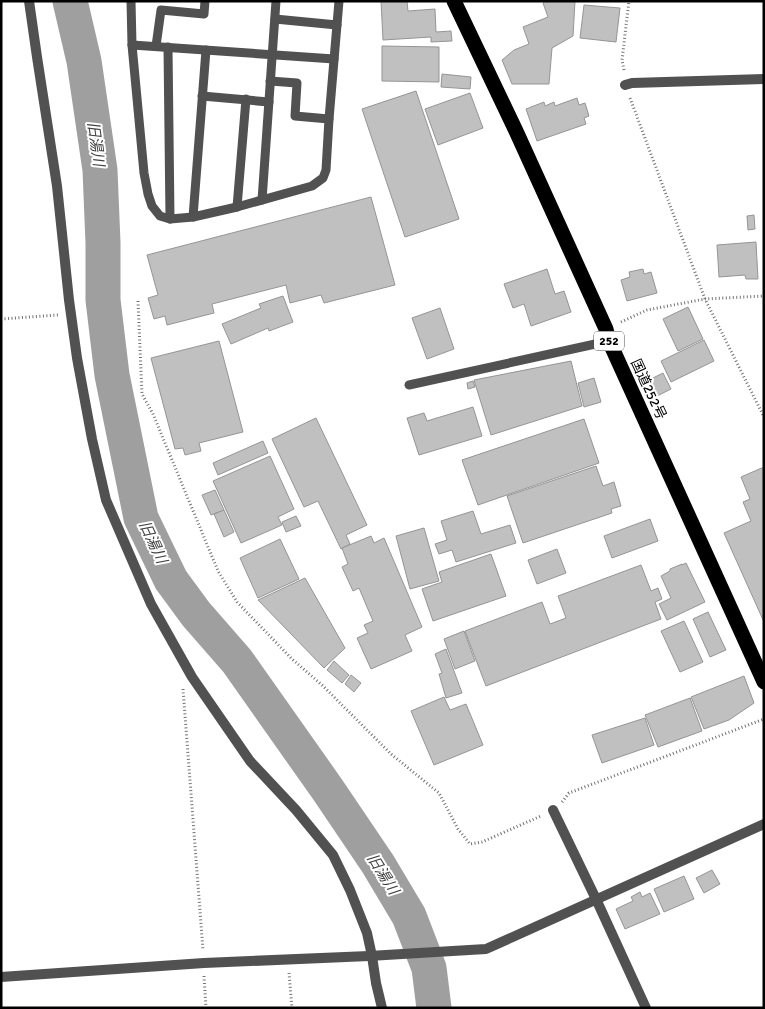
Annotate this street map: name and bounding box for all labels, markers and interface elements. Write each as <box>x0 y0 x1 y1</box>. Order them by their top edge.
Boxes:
water label: 旧湯川 <box>84 120 108 170</box>
road number: 252 <box>594 332 624 351</box>
street label: 国道252号 <box>627 356 670 422</box>
water label: 旧湯川 <box>135 518 172 568</box>
water label: 旧湯川 <box>363 850 404 900</box>

